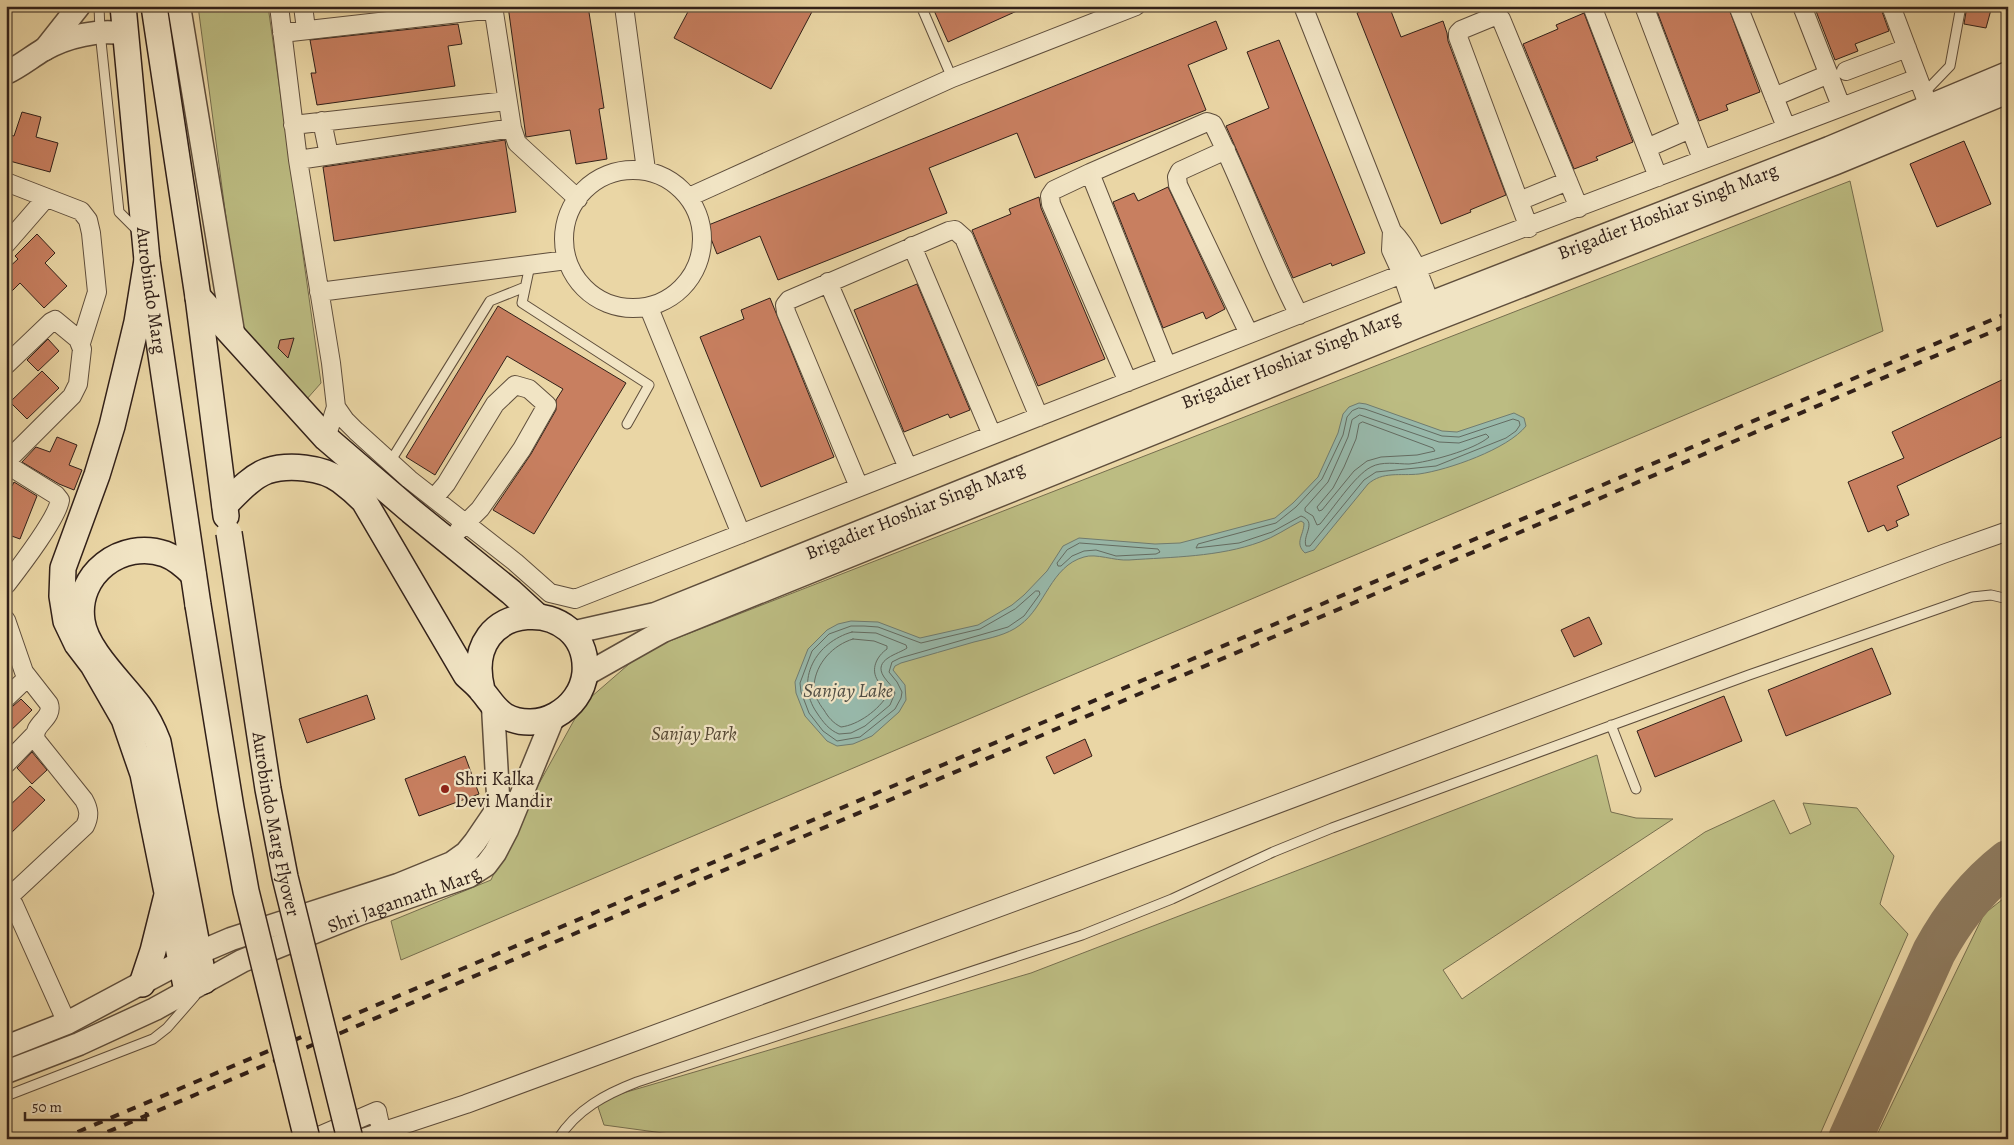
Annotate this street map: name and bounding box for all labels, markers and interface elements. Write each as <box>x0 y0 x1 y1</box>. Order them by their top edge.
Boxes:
street label: Brigadier Hoshiar Singh Marg <box>1554 157 1782 266</box>
street label: Aurobindo Marg <box>130 225 173 356</box>
street label: Brigadier Hoshiar Singh Marg <box>1177 304 1405 416</box>
street label: Brigadier Hoshiar Singh Marg <box>802 455 1029 566</box>
water label: Sanjay Lake <box>803 677 893 704</box>
park label: Sanjay Park <box>651 721 737 747</box>
street label: Aurobindo Marg Flyover <box>245 729 306 919</box>
place label: Shri Kalka Devi Mandir <box>455 766 552 814</box>
marker: Shri Kalka Devi Mandir <box>439 783 451 795</box>
street label: Shri Jagannath Marg <box>323 860 486 940</box>
scale bar <box>25 1090 146 1122</box>
text: 50 m <box>32 1097 62 1117</box>

